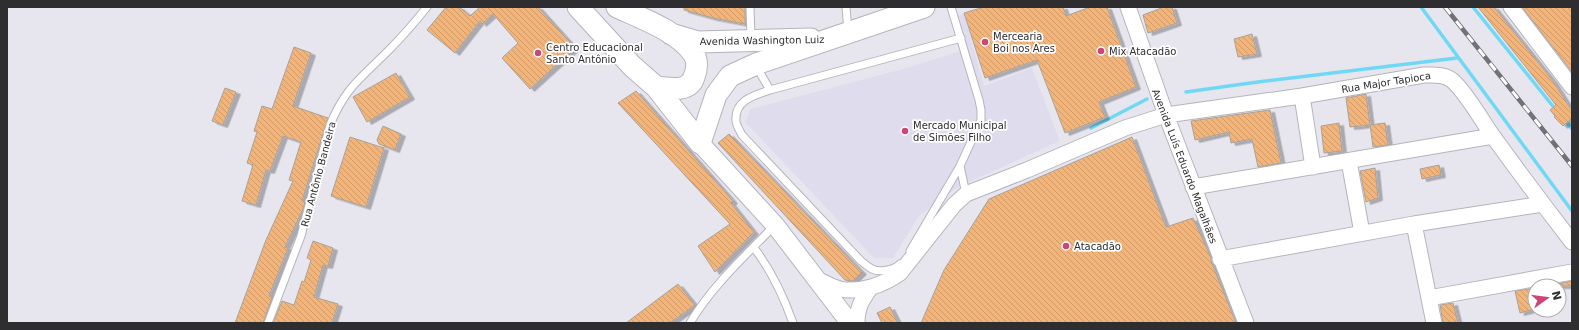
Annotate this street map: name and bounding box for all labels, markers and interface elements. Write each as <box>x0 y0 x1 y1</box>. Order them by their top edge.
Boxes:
place label: Mercearia Boi nos Ares <box>993 31 1055 54</box>
street label: Avenida Washington Luiz <box>700 34 825 47</box>
marker: Mercearia Boi nos Ares <box>980 37 990 47</box>
place label: Centro Educacional Santo Antônio <box>546 42 643 65</box>
marker: Mix Atacadão <box>1096 46 1106 56</box>
place label: Mix Atacadão <box>1109 46 1176 57</box>
marker: Centro Educacional Santo Antônio <box>533 48 543 58</box>
street label: Rua Major Tapioca <box>1341 70 1432 95</box>
street label: Avenida Luís Eduardo Magalhães <box>1150 87 1219 245</box>
street label: Rua Antônio Bandeira <box>299 120 338 228</box>
place label: Mercado Municipal de Simões Filho <box>913 120 1007 143</box>
marker: Mercado Municipal de Simões Filho <box>900 126 910 136</box>
marker: Atacadão <box>1061 241 1071 251</box>
place label: Atacadão <box>1074 241 1121 252</box>
north arrow <box>1527 278 1567 318</box>
text: N <box>1549 290 1564 302</box>

